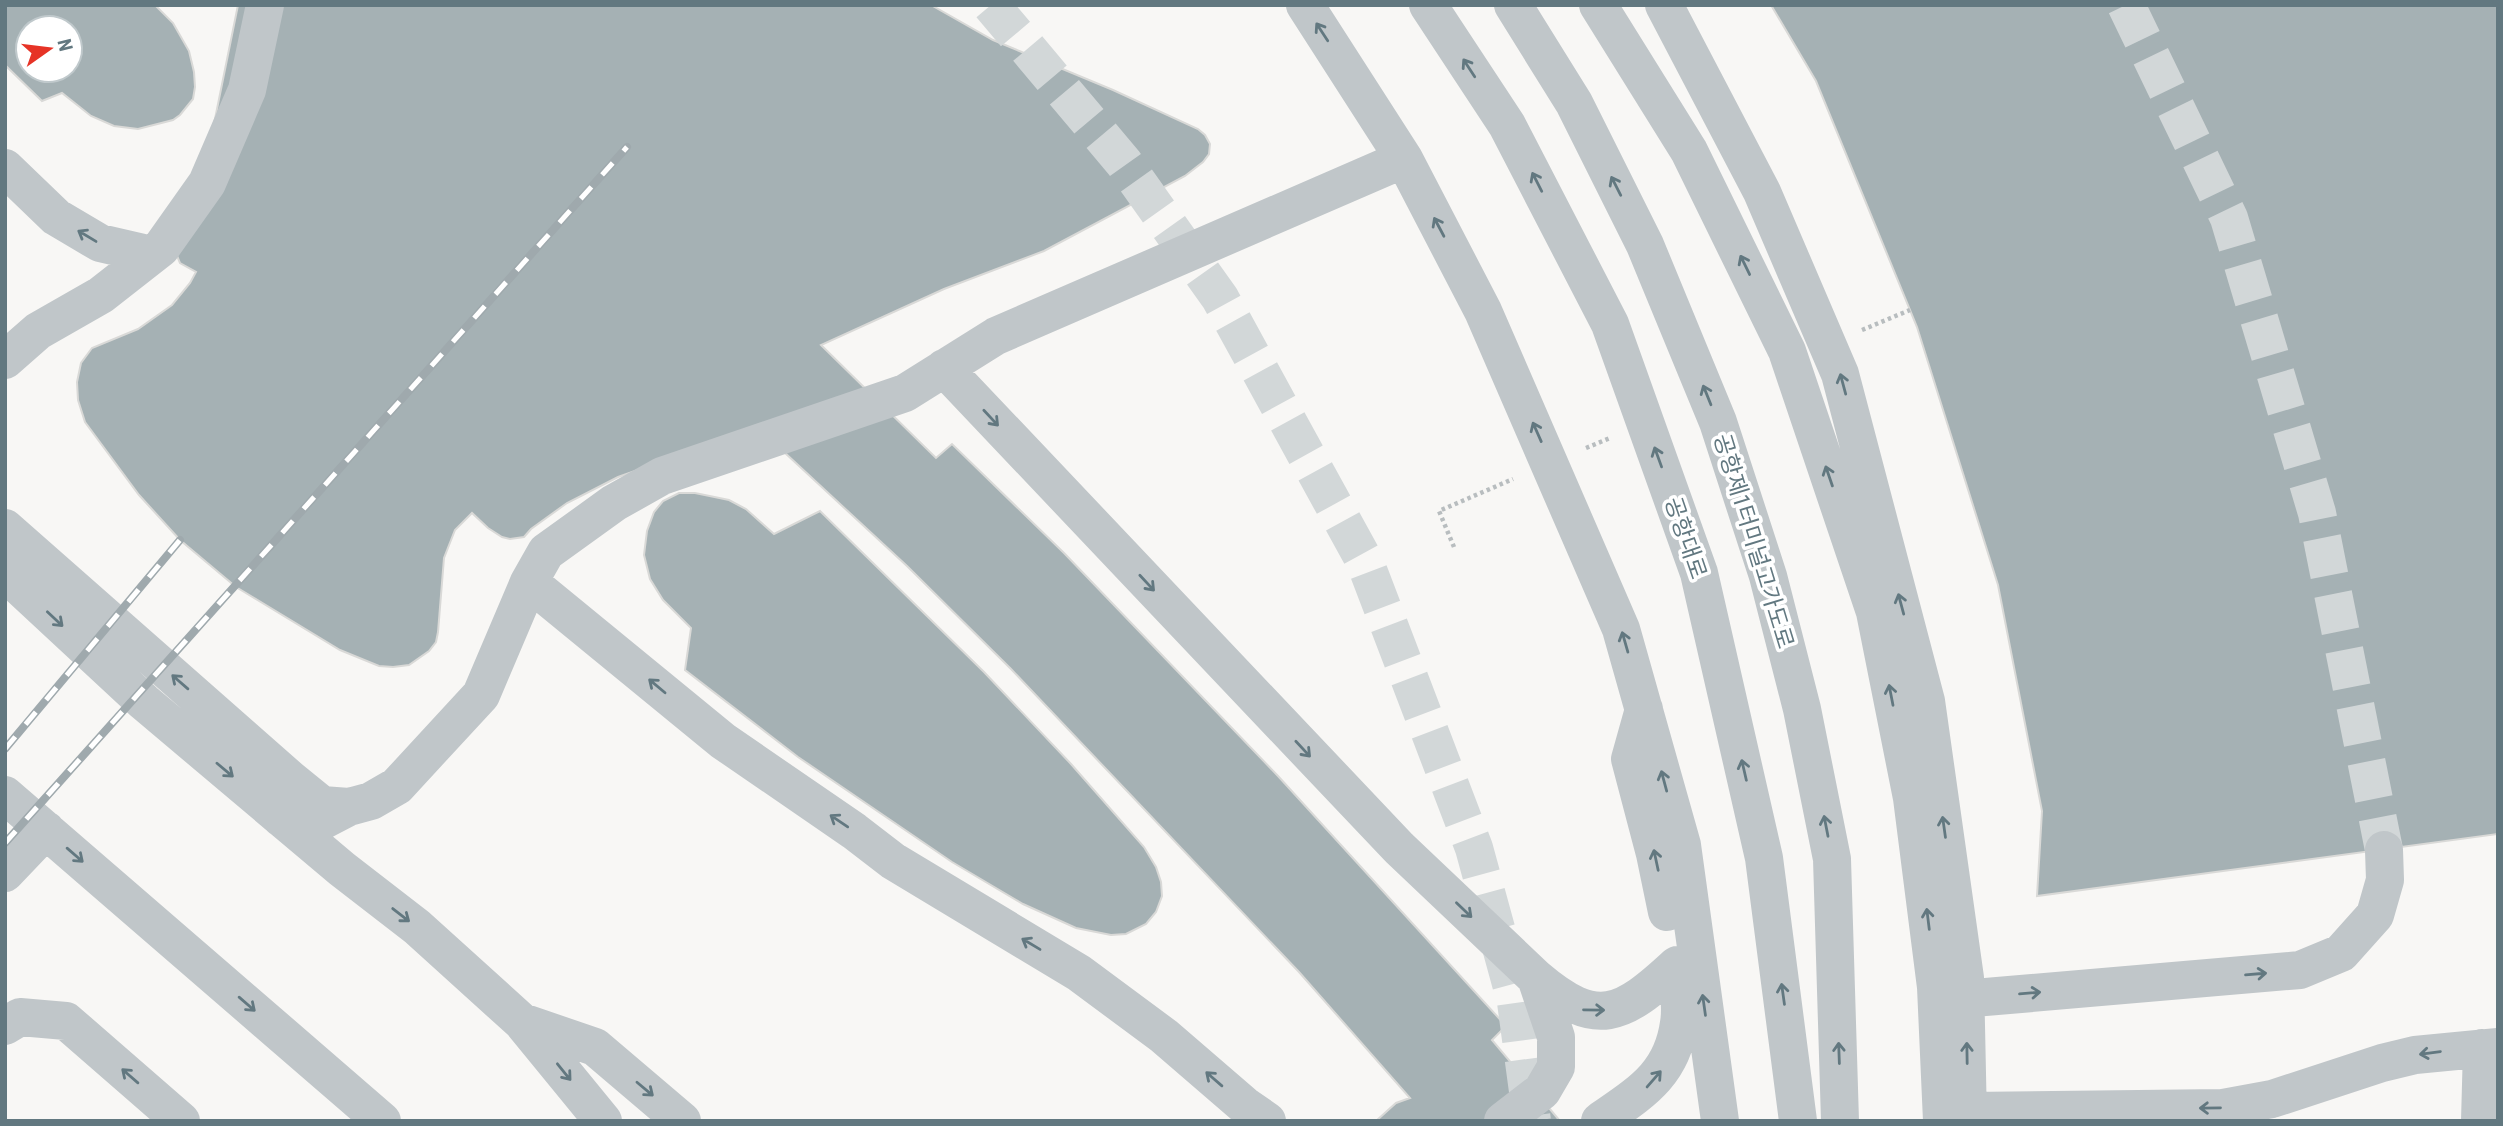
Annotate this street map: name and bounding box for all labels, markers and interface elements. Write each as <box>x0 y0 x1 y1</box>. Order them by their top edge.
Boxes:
north arrow <box>14 14 84 84</box>
one-way arrow <box>1315 23 1330 42</box>
text: N <box>52 37 78 53</box>
one-way arrow <box>1462 59 1477 78</box>
one-way arrow <box>1529 172 1543 193</box>
one-way arrow <box>1608 176 1622 197</box>
one-way arrow <box>1432 217 1446 238</box>
one-way arrow <box>78 228 97 243</box>
one-way arrow <box>1738 255 1751 276</box>
one-way arrow <box>1836 373 1849 395</box>
one-way arrow <box>1699 384 1712 406</box>
one-way arrow <box>983 409 999 427</box>
one-way arrow <box>1530 422 1543 443</box>
street label: 공항제1터미널고가도로 <box>1708 431 1799 652</box>
one-way arrow <box>1651 446 1664 468</box>
one-way arrow <box>1822 466 1834 488</box>
street label: 공항대로 <box>1659 494 1712 583</box>
one-way arrow <box>1139 574 1156 591</box>
one-way arrow <box>1893 593 1906 615</box>
one-way arrow <box>46 611 64 627</box>
one-way arrow <box>1618 631 1631 654</box>
one-way arrow <box>171 674 189 690</box>
one-way arrow <box>648 678 666 694</box>
one-way arrow <box>1884 684 1898 707</box>
one-way arrow <box>1295 740 1312 757</box>
one-way arrow <box>1737 759 1751 782</box>
one-way arrow <box>216 762 234 778</box>
one-way arrow <box>1657 770 1670 793</box>
one-way arrow <box>830 814 850 828</box>
one-way arrow <box>1818 815 1832 838</box>
one-way arrow <box>1937 816 1950 838</box>
one-way arrow <box>66 847 84 863</box>
one-way arrow <box>1649 849 1663 872</box>
one-way arrow <box>1455 901 1472 918</box>
one-way arrow <box>391 907 409 922</box>
one-way arrow <box>1921 908 1934 931</box>
one-way arrow <box>1021 937 1041 951</box>
one-way arrow <box>2245 967 2267 980</box>
one-way arrow <box>1776 983 1789 1006</box>
one-way arrow <box>2018 987 2041 1000</box>
one-way arrow <box>1698 994 1711 1016</box>
one-way arrow <box>238 996 256 1012</box>
one-way arrow <box>1582 1003 1605 1017</box>
one-way arrow <box>1832 1041 1845 1064</box>
one-way arrow <box>1960 1041 1974 1064</box>
one-way arrow <box>2419 1047 2442 1060</box>
one-way arrow <box>556 1063 571 1081</box>
one-way arrow <box>121 1068 139 1084</box>
one-way arrow <box>1205 1071 1223 1087</box>
one-way arrow <box>1645 1071 1662 1088</box>
one-way arrow <box>635 1081 653 1097</box>
one-way arrow <box>2199 1101 2222 1115</box>

